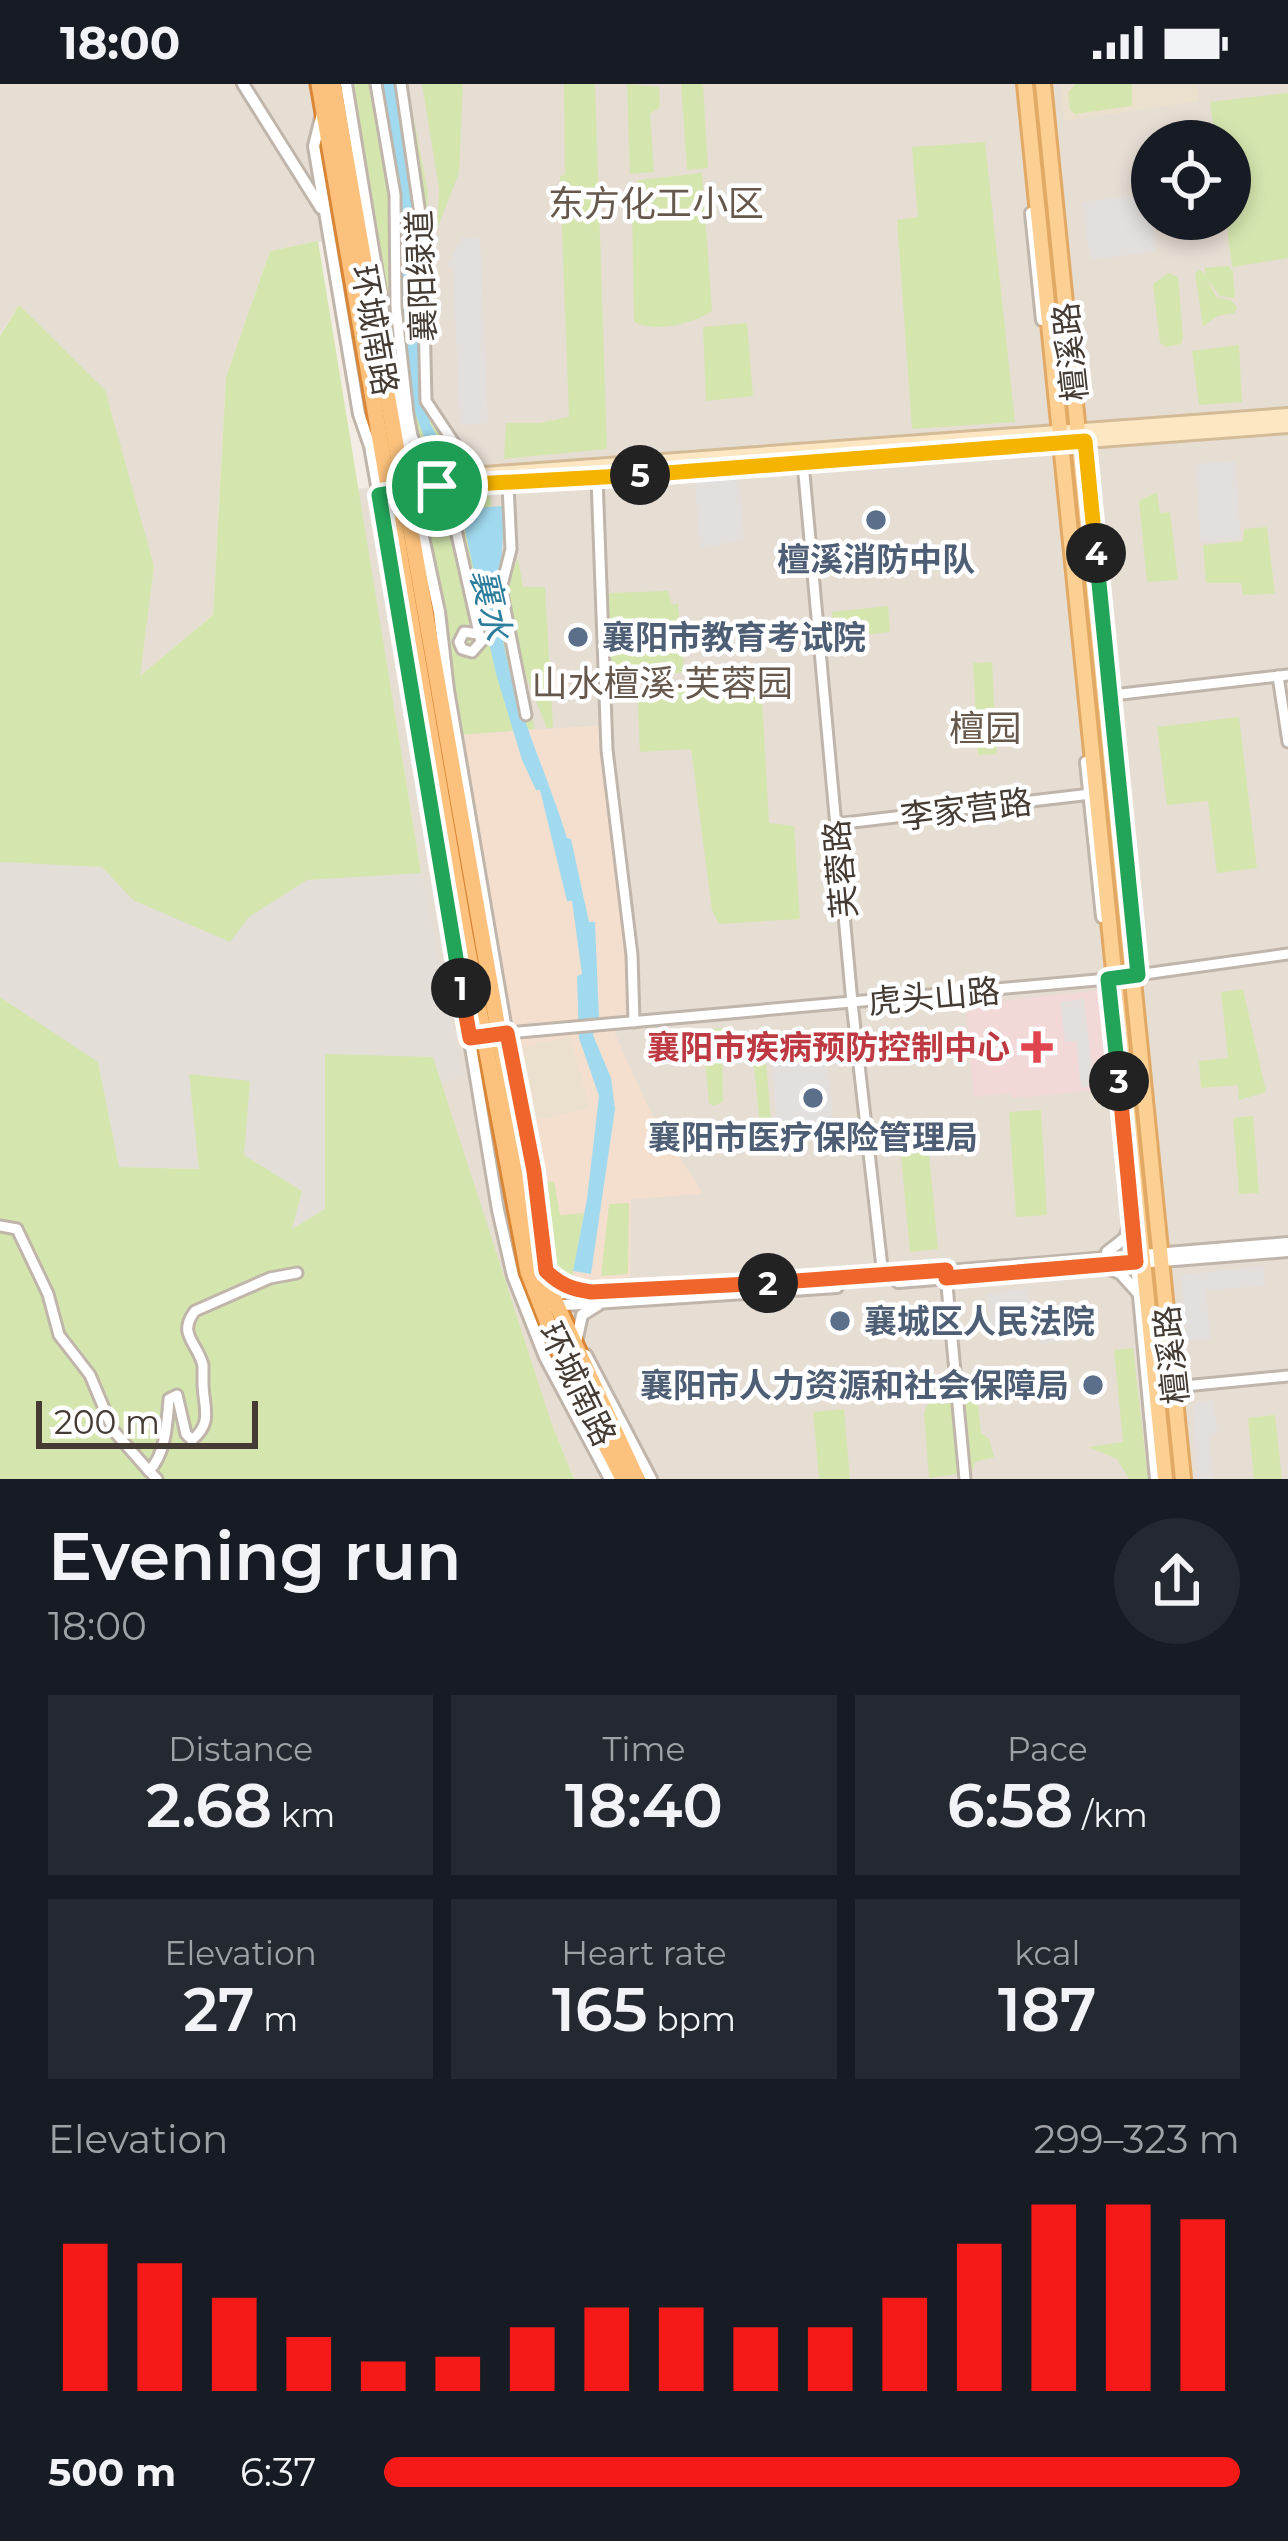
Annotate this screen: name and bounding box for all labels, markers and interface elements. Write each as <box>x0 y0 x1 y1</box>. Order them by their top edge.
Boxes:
text: 18:00 <box>60 15 180 70</box>
map controls <box>1131 120 1251 240</box>
button: locate <box>1131 120 1251 240</box>
district label: 东方化工小区 <box>548 181 764 225</box>
street label: 襄阳绿道 <box>399 209 443 343</box>
street label: 环城南路 <box>344 262 406 398</box>
street label: 檀溪路 <box>1045 301 1095 403</box>
pin <box>386 435 488 537</box>
pin: 5 <box>610 445 670 505</box>
icon: arrive <box>404 453 470 519</box>
text: 5 <box>630 455 650 495</box>
marker: 檀溪消防中队 <box>863 507 889 533</box>
pin: 4 <box>1066 523 1126 583</box>
text: 4 <box>1085 533 1107 573</box>
place label: 檀溪消防中队 <box>777 539 975 579</box>
water label: 襄水 <box>461 564 521 646</box>
place label: 襄阳市教育考试院 <box>602 617 866 657</box>
marker: 襄阳市教育考试院 <box>565 624 591 650</box>
district label: 山水檀溪·芙蓉园 <box>531 661 793 705</box>
district label: 檀园 <box>949 706 1021 750</box>
street label: 李家营路 <box>898 781 1034 837</box>
street label: 芙蓉路 <box>816 818 864 920</box>
pin: 1 <box>431 958 491 1018</box>
text: 1 <box>455 968 467 1008</box>
street label: 虎头山路 <box>867 970 1001 1022</box>
place label: 襄阳市疾病预防控制中心 <box>647 1027 1010 1067</box>
marker: 襄阳市疾病预防控制中心 <box>1021 1031 1053 1063</box>
pin: 3 <box>1089 1051 1149 1111</box>
text: 3 <box>1109 1061 1129 1101</box>
marker: 襄阳市医疗保险管理局 <box>800 1085 826 1111</box>
place label: 襄阳市医疗保险管理局 <box>648 1117 978 1157</box>
pin: 2 <box>738 1253 798 1313</box>
text: 2 <box>758 1263 778 1303</box>
place label: 襄城区人民法院 <box>864 1301 1095 1341</box>
street label: 檀溪路 <box>1146 1304 1196 1406</box>
marker: 襄城区人民法院 <box>827 1308 853 1334</box>
street label: 环城南路 <box>531 1316 625 1452</box>
place label: 襄阳市人力资源和社会保障局 <box>640 1365 1069 1405</box>
marker: 襄阳市人力资源和社会保障局 <box>1080 1372 1106 1398</box>
scale bar <box>36 1395 258 1448</box>
text: 200 m <box>54 1402 160 1442</box>
text: Evening run <box>48 1516 461 1597</box>
button: share <box>1114 1518 1240 1644</box>
text: 18:00 <box>48 1602 147 1650</box>
text: Distance <box>168 1729 313 1769</box>
text: Time <box>603 1729 685 1769</box>
text: Pace <box>1007 1729 1088 1769</box>
text: 2.68 <box>146 1769 272 1842</box>
text: 18:40 <box>565 1769 723 1842</box>
text: 6:58 <box>947 1769 1073 1842</box>
text: km <box>272 1795 335 1835</box>
text: /km <box>1073 1795 1148 1835</box>
text: Elevation <box>164 1933 317 1973</box>
text: Heart rate <box>561 1933 727 1973</box>
text: kcal <box>1014 1933 1080 1973</box>
text: 27 <box>183 1973 255 2046</box>
text: 165 <box>552 1973 648 2046</box>
text: 187 <box>998 1973 1097 2046</box>
text: m <box>255 1999 298 2039</box>
text: bpm <box>648 1999 736 2039</box>
text: Elevation <box>48 2115 228 2163</box>
text: 299–323 m <box>1034 2115 1240 2163</box>
text: 500 m <box>48 2448 176 2496</box>
text: 6:37 <box>240 2448 317 2496</box>

